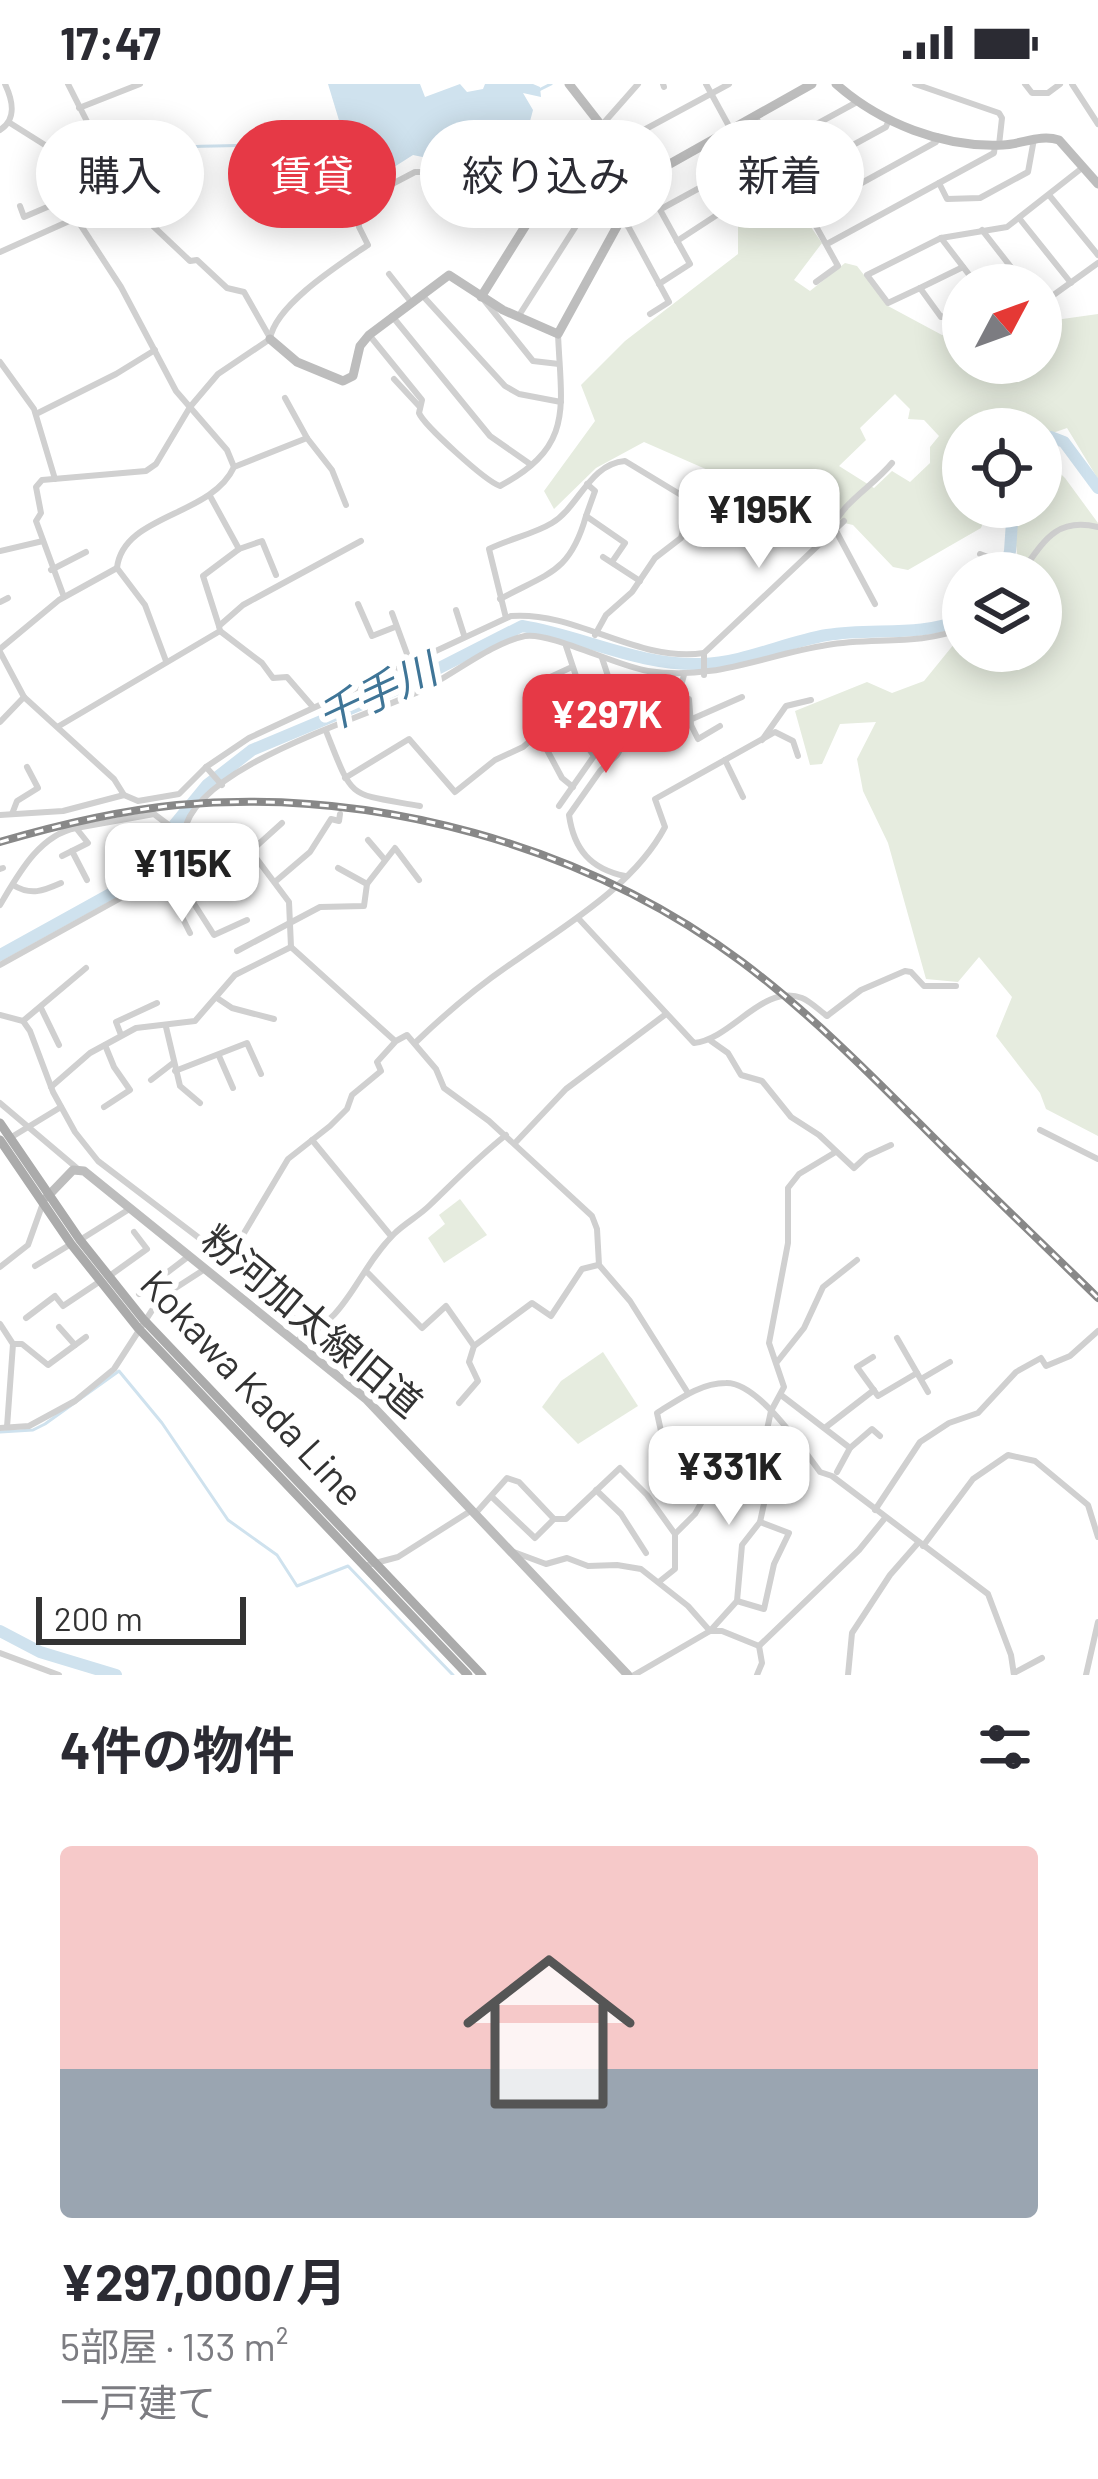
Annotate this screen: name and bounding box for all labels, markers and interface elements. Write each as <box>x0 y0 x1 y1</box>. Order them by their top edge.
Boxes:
text: 17:47 <box>60 15 161 69</box>
chip: 購入 <box>36 120 204 228</box>
chip: 賃貸 <box>228 120 396 228</box>
chip: 絞り込み <box>420 120 672 228</box>
chip: 新着 <box>696 120 864 228</box>
north arrow <box>942 264 1062 384</box>
map controls <box>942 264 1062 672</box>
button: locate <box>942 408 1062 528</box>
pin: ¥195K <box>675 469 843 571</box>
text: ¥195K <box>706 484 812 531</box>
button: layers <box>942 552 1062 672</box>
water label: 千手川 <box>308 640 447 740</box>
pin: ¥297K <box>522 674 690 776</box>
text: ¥297K <box>549 689 663 736</box>
pin: ¥115K <box>98 823 266 925</box>
text: ¥115K <box>132 838 232 885</box>
street label: 粉河加太線旧道 <box>193 1214 433 1426</box>
street label: Kokawa Kada Line <box>132 1259 374 1515</box>
pin: ¥331K <box>645 1426 813 1528</box>
text: ¥331K <box>676 1441 782 1488</box>
scale bar <box>36 1591 246 1644</box>
text: 200 m <box>54 1598 143 1638</box>
icon: filters <box>972 1714 1038 1780</box>
text: 4件の物件 <box>60 1718 295 1779</box>
icon: home <box>441 1924 657 2140</box>
text: ¥297,000/月 <box>60 2250 347 2311</box>
text: 5部屋 · 133 m² <box>60 2322 288 2369</box>
text: 一戸建て <box>60 2378 216 2425</box>

